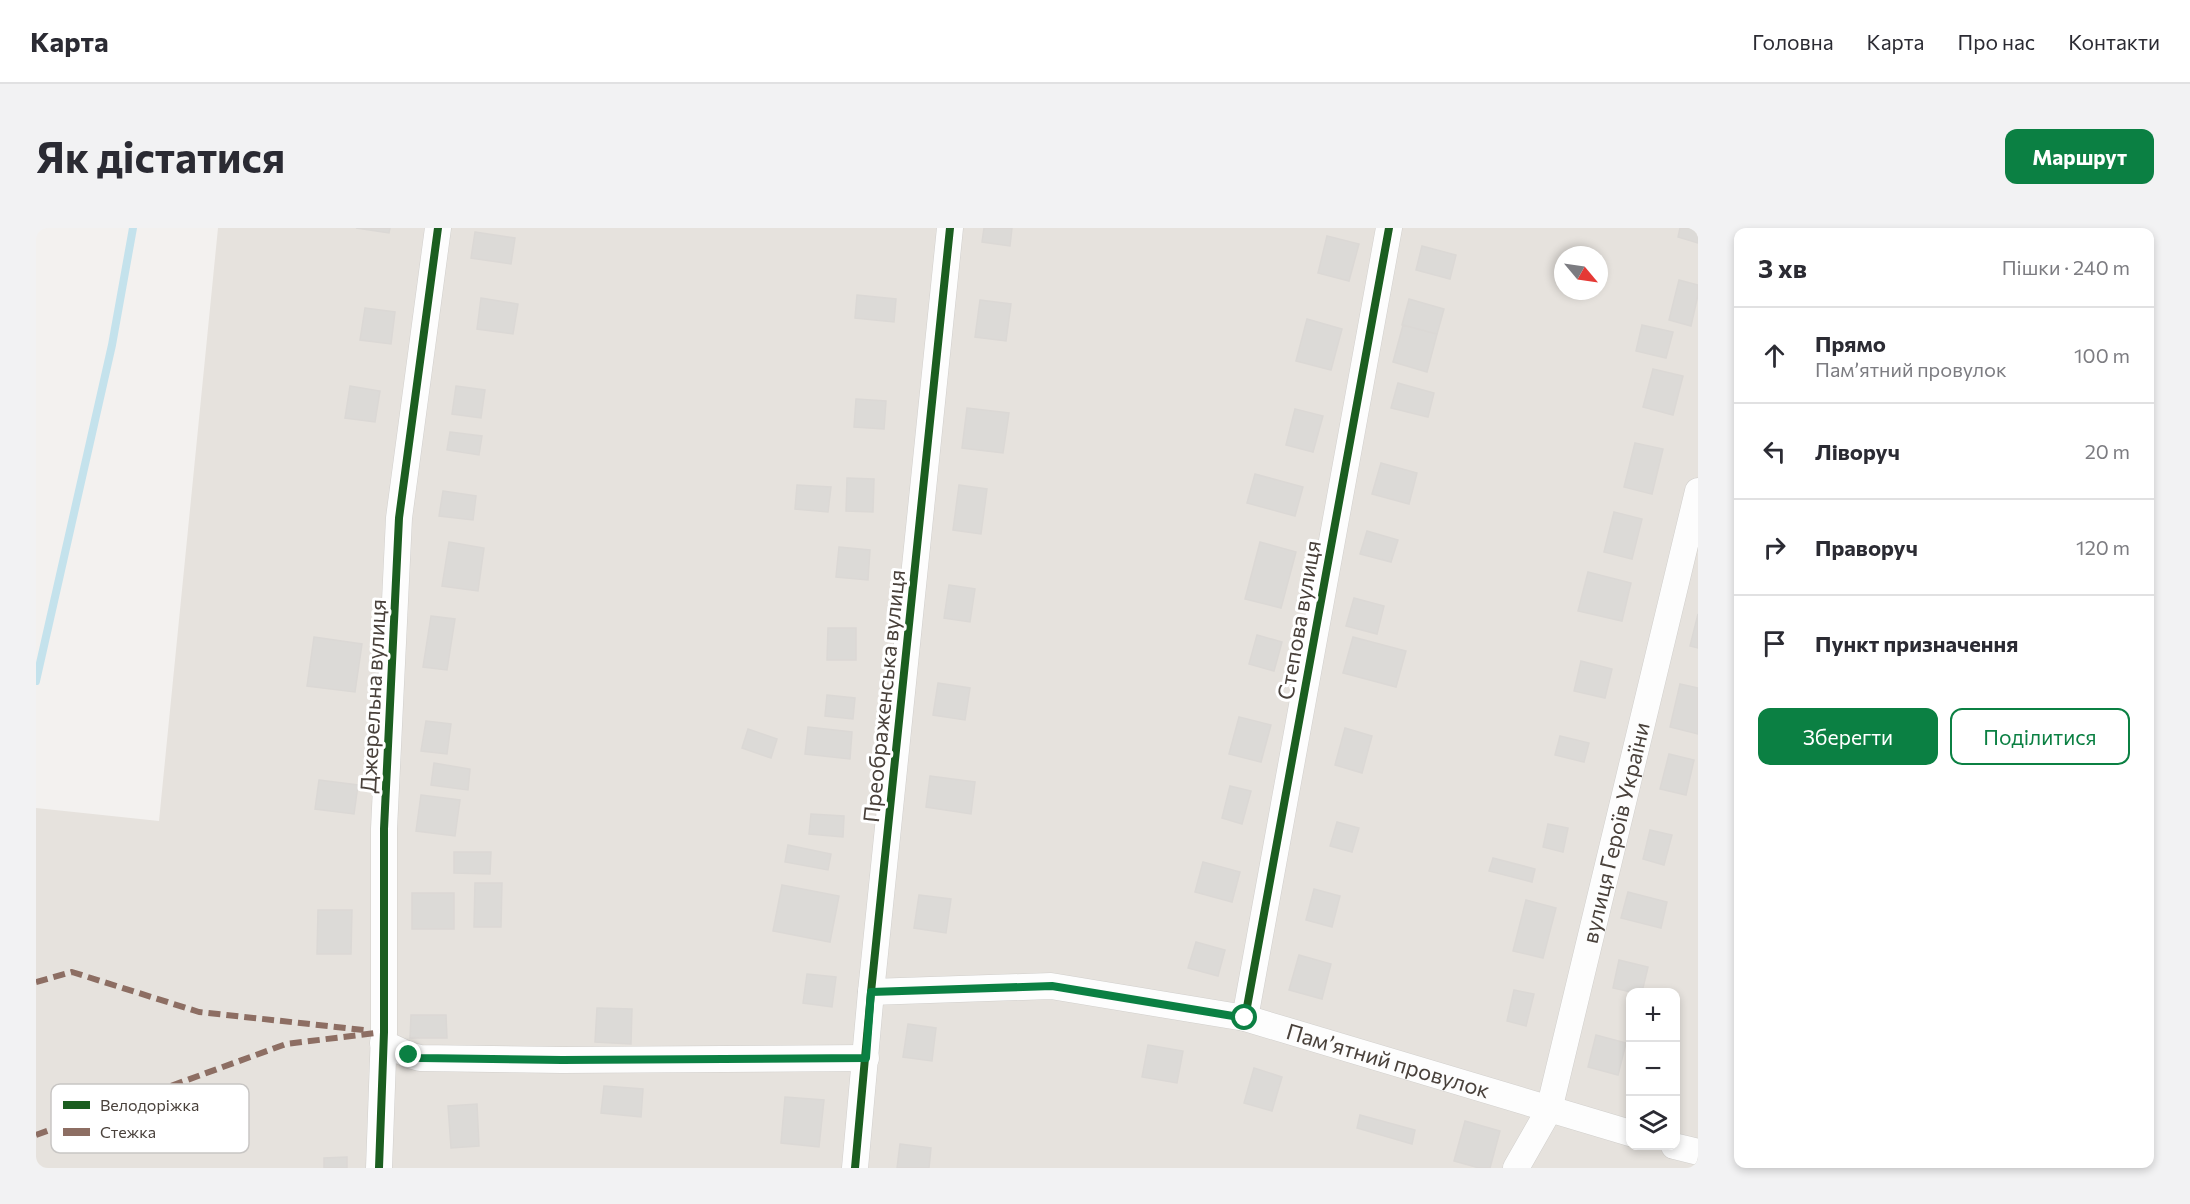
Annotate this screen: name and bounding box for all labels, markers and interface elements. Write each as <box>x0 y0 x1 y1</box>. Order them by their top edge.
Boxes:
text: Карта <box>30 24 109 58</box>
text: Головна <box>1752 29 1834 54</box>
text: Карта <box>1867 29 1924 54</box>
text: Про нас <box>1957 29 2035 54</box>
text: Контакти <box>2068 29 2160 54</box>
button: Маршрут <box>2005 129 2154 184</box>
text: Як дістатися <box>36 130 285 182</box>
north arrow <box>1554 246 1608 300</box>
text: 3 хв <box>1758 252 1807 283</box>
text: Пішки · 240 m <box>2002 255 2130 279</box>
text: Прямо <box>1815 330 1886 357</box>
icon: ahead <box>1758 339 1791 372</box>
text: 100 m <box>2074 343 2130 367</box>
text: Пам’ятний провулок <box>1815 357 2007 381</box>
icon: left <box>1758 435 1791 468</box>
text: Ліворуч <box>1815 438 1900 465</box>
text: 20 m <box>2085 439 2130 463</box>
icon: right <box>1758 531 1791 564</box>
text: Праворуч <box>1815 534 1918 561</box>
text: 120 m <box>2076 535 2130 559</box>
street label: Степова вулиця <box>1271 538 1326 702</box>
street label: Преображенська вулиця <box>857 568 910 824</box>
street label: Джерельна вулиця <box>354 598 391 794</box>
icon: arrive <box>1758 627 1791 660</box>
text: Пункт призначення <box>1815 630 2018 657</box>
button: Зберегти <box>1758 708 1938 765</box>
button: Поділитися <box>1950 708 2130 765</box>
street label: вулиця Героїв України <box>1576 719 1655 946</box>
map controls <box>1626 988 1680 1150</box>
button: + <box>1626 988 1680 1042</box>
route start <box>1231 1004 1257 1030</box>
street label: Пам’ятний провулок <box>1283 1017 1493 1103</box>
route end <box>395 1041 421 1067</box>
button: − <box>1626 1042 1680 1096</box>
legend <box>51 1084 249 1153</box>
text: Велодоріжка <box>100 1095 199 1114</box>
button: layers <box>1626 1096 1680 1150</box>
text: Стежка <box>100 1122 156 1141</box>

